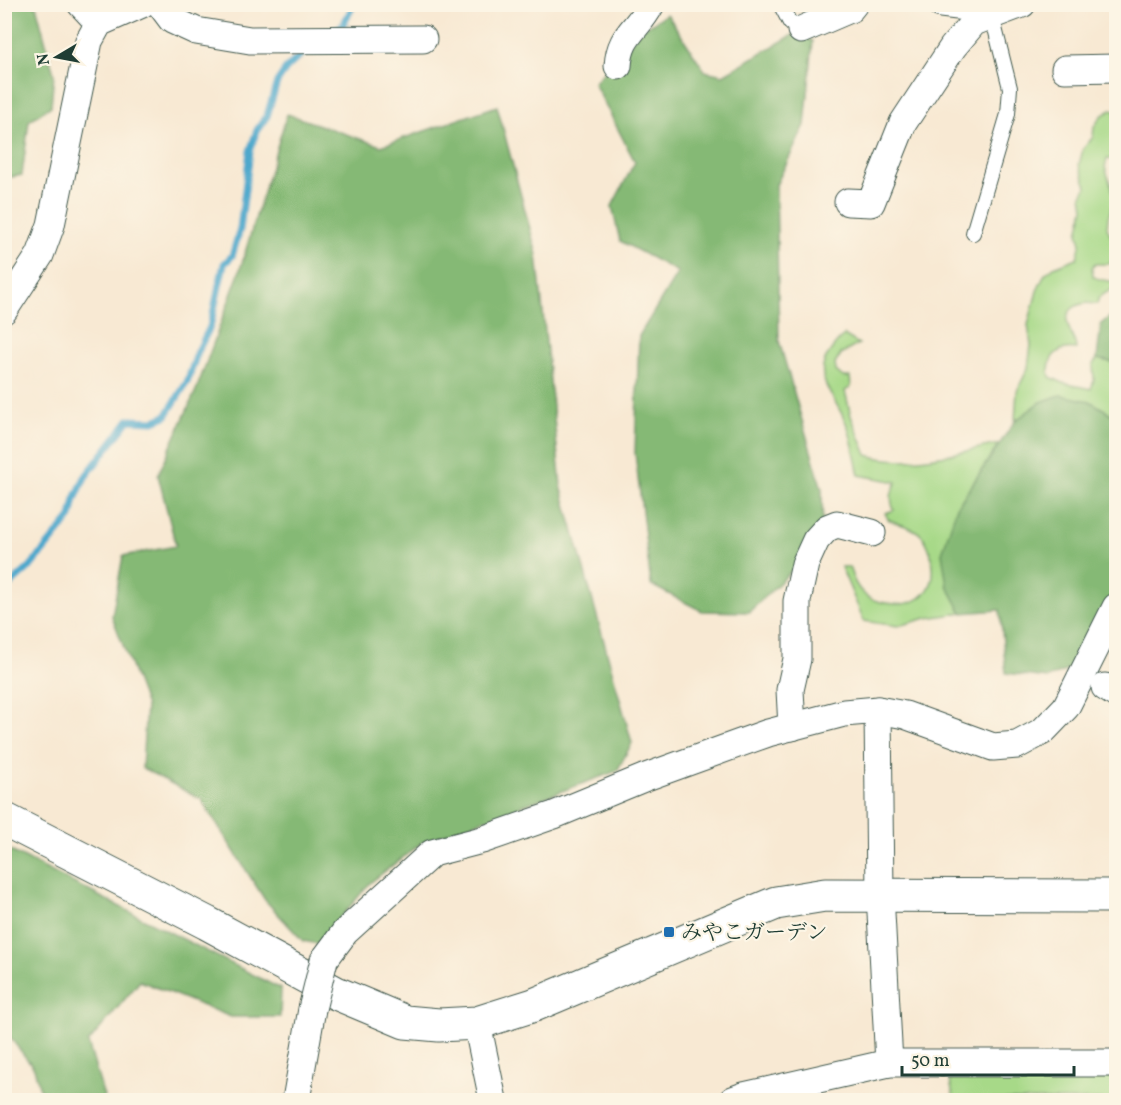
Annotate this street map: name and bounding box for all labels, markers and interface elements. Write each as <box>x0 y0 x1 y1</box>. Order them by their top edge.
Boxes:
north arrow <box>27 27 87 87</box>
text: N <box>32 51 56 67</box>
place label: みやこガーデン <box>681 919 828 948</box>
marker: みやこガーデン <box>662 925 676 939</box>
scale bar <box>902 1039 1074 1077</box>
text: 50 m <box>911 1049 950 1074</box>

